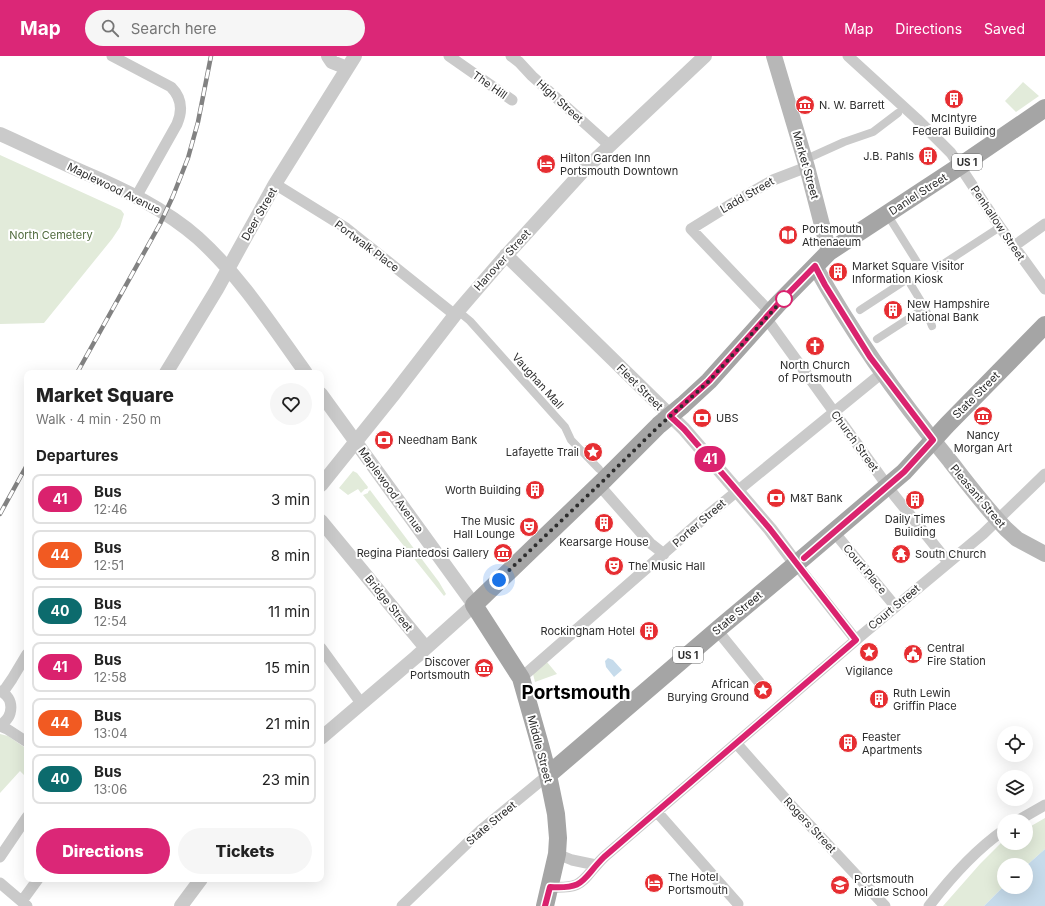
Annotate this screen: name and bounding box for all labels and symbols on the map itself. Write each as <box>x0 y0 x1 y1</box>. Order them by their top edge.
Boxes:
street label: The Hill <box>470 68 510 102</box>
street label: High Street <box>534 76 587 126</box>
building icon: McIntyre Federal Building <box>943 88 965 110</box>
museum icon: N. W. Barrett <box>794 94 816 116</box>
place label: N. W. Barrett <box>819 98 885 112</box>
place label: McIntyre Federal Building <box>912 111 996 138</box>
street label: Market Street <box>790 129 823 201</box>
building icon: J.B. Pahls <box>917 145 939 167</box>
place label: J.B. Pahls <box>863 149 914 163</box>
place label: Hilton Garden Inn Portsmouth Downtown <box>560 151 678 178</box>
hotel icon: Hilton Garden Inn Portsmouth Downtown <box>535 153 557 175</box>
road number: US 1 <box>952 154 982 170</box>
street label: Maplewood Avenue <box>65 159 163 217</box>
street label: Daniel Street <box>886 170 950 218</box>
street label: Ladd Street <box>718 174 777 216</box>
street label: Penhallow Street <box>968 183 1028 263</box>
street label: Deer Street <box>238 185 280 243</box>
street label: Portwalk Place <box>332 217 402 275</box>
place label: Portsmouth Athenaeum <box>802 222 862 249</box>
library icon: Portsmouth Athenaeum <box>777 224 799 246</box>
street label: Hanover Street <box>471 226 534 294</box>
park label: North Cemetery <box>9 228 93 242</box>
place label: Market Square Visitor Information Kiosk <box>852 259 964 286</box>
building icon: Market Square Visitor Information Kiosk <box>827 261 849 283</box>
unlabelled marker <box>775 290 793 308</box>
place label: New Hampshire National Bank <box>907 297 990 324</box>
building icon: New Hampshire National Bank <box>882 299 904 321</box>
church icon: North Church of Portsmouth <box>804 335 826 357</box>
street label: Vaughan Mall <box>509 350 567 412</box>
place label: North Church of Portsmouth <box>778 358 852 385</box>
street label: Fleet Street <box>614 361 666 413</box>
street label: State Street <box>950 368 1003 421</box>
museum icon: Nancy Morgan Art <box>972 405 994 427</box>
bank icon: UBS <box>691 407 713 429</box>
street label: Church Street <box>828 408 882 475</box>
place label: UBS <box>716 411 738 425</box>
place label: Nancy Morgan Art <box>954 428 1013 455</box>
bank icon: Needham Bank <box>373 429 395 451</box>
place label: Needham Bank <box>398 433 477 447</box>
place icon: Lafayette Trail <box>582 441 604 463</box>
street label: Maplewood Avenue <box>355 445 427 535</box>
place label: Lafayette Trail <box>506 445 579 459</box>
line badge: 41 <box>692 446 728 472</box>
street label: Pleasant Street <box>947 461 1009 531</box>
building icon: Worth Building <box>524 479 546 501</box>
place label: Worth Building <box>445 483 521 497</box>
bank icon: M&T Bank <box>765 487 787 509</box>
building icon: Daily Times Building <box>904 489 926 511</box>
place label: M&T Bank <box>790 491 843 505</box>
street label: Porter Street <box>669 496 729 550</box>
building icon: Kearsarge House <box>593 512 615 534</box>
place label: Daily Times Building <box>885 512 945 539</box>
place label: The Music Hall Lounge <box>453 514 515 541</box>
theatre icon: The Music Hall Lounge <box>518 516 540 538</box>
place label: Kearsarge House <box>559 535 649 549</box>
street label: Court Place <box>840 541 890 597</box>
museum icon: Regina Piantedosi Gallery <box>492 542 514 564</box>
temple icon: South Church <box>890 543 912 565</box>
place label: Regina Piantedosi Gallery <box>357 546 489 560</box>
place label: South Church <box>915 547 986 561</box>
theatre icon: The Music Hall <box>603 555 625 577</box>
place label: The Music Hall <box>628 559 705 573</box>
your location <box>489 570 509 590</box>
street label: Bridge Street <box>362 572 416 634</box>
street label: Court Street <box>865 581 923 633</box>
street label: State Street <box>709 588 765 638</box>
building icon: Rockingham Hotel <box>638 620 660 642</box>
place label: Rockingham Hotel <box>541 624 635 638</box>
place icon: Vigilance <box>858 641 880 663</box>
place label: Central Fire Station <box>927 641 986 668</box>
public building icon: Central Fire Station <box>902 643 924 665</box>
road number: US 1 <box>673 647 703 663</box>
place label: Discover Portsmouth <box>410 655 470 682</box>
museum icon: Discover Portsmouth <box>473 657 495 679</box>
place label: Vigilance <box>845 664 893 678</box>
place label: African Burying Ground <box>667 677 749 704</box>
place icon: African Burying Ground <box>752 679 774 701</box>
district label: Portsmouth <box>521 681 631 704</box>
place label: Ruth Lewin Griffin Place <box>893 686 957 713</box>
building icon: Ruth Lewin Griffin Place <box>868 688 890 710</box>
street label: Middle Street <box>524 714 556 785</box>
place label: Feaster Apartments <box>862 730 923 757</box>
building icon: Feaster Apartments <box>837 732 859 754</box>
street label: Rogers Street <box>781 794 840 856</box>
street label: State Street <box>463 798 519 848</box>
place label: The Hotel Portsmouth <box>668 870 728 897</box>
hotel icon: The Hotel Portsmouth <box>643 872 665 894</box>
place label: Portsmouth Middle School <box>854 872 928 899</box>
school or university icon: Portsmouth Middle School <box>829 874 851 896</box>

